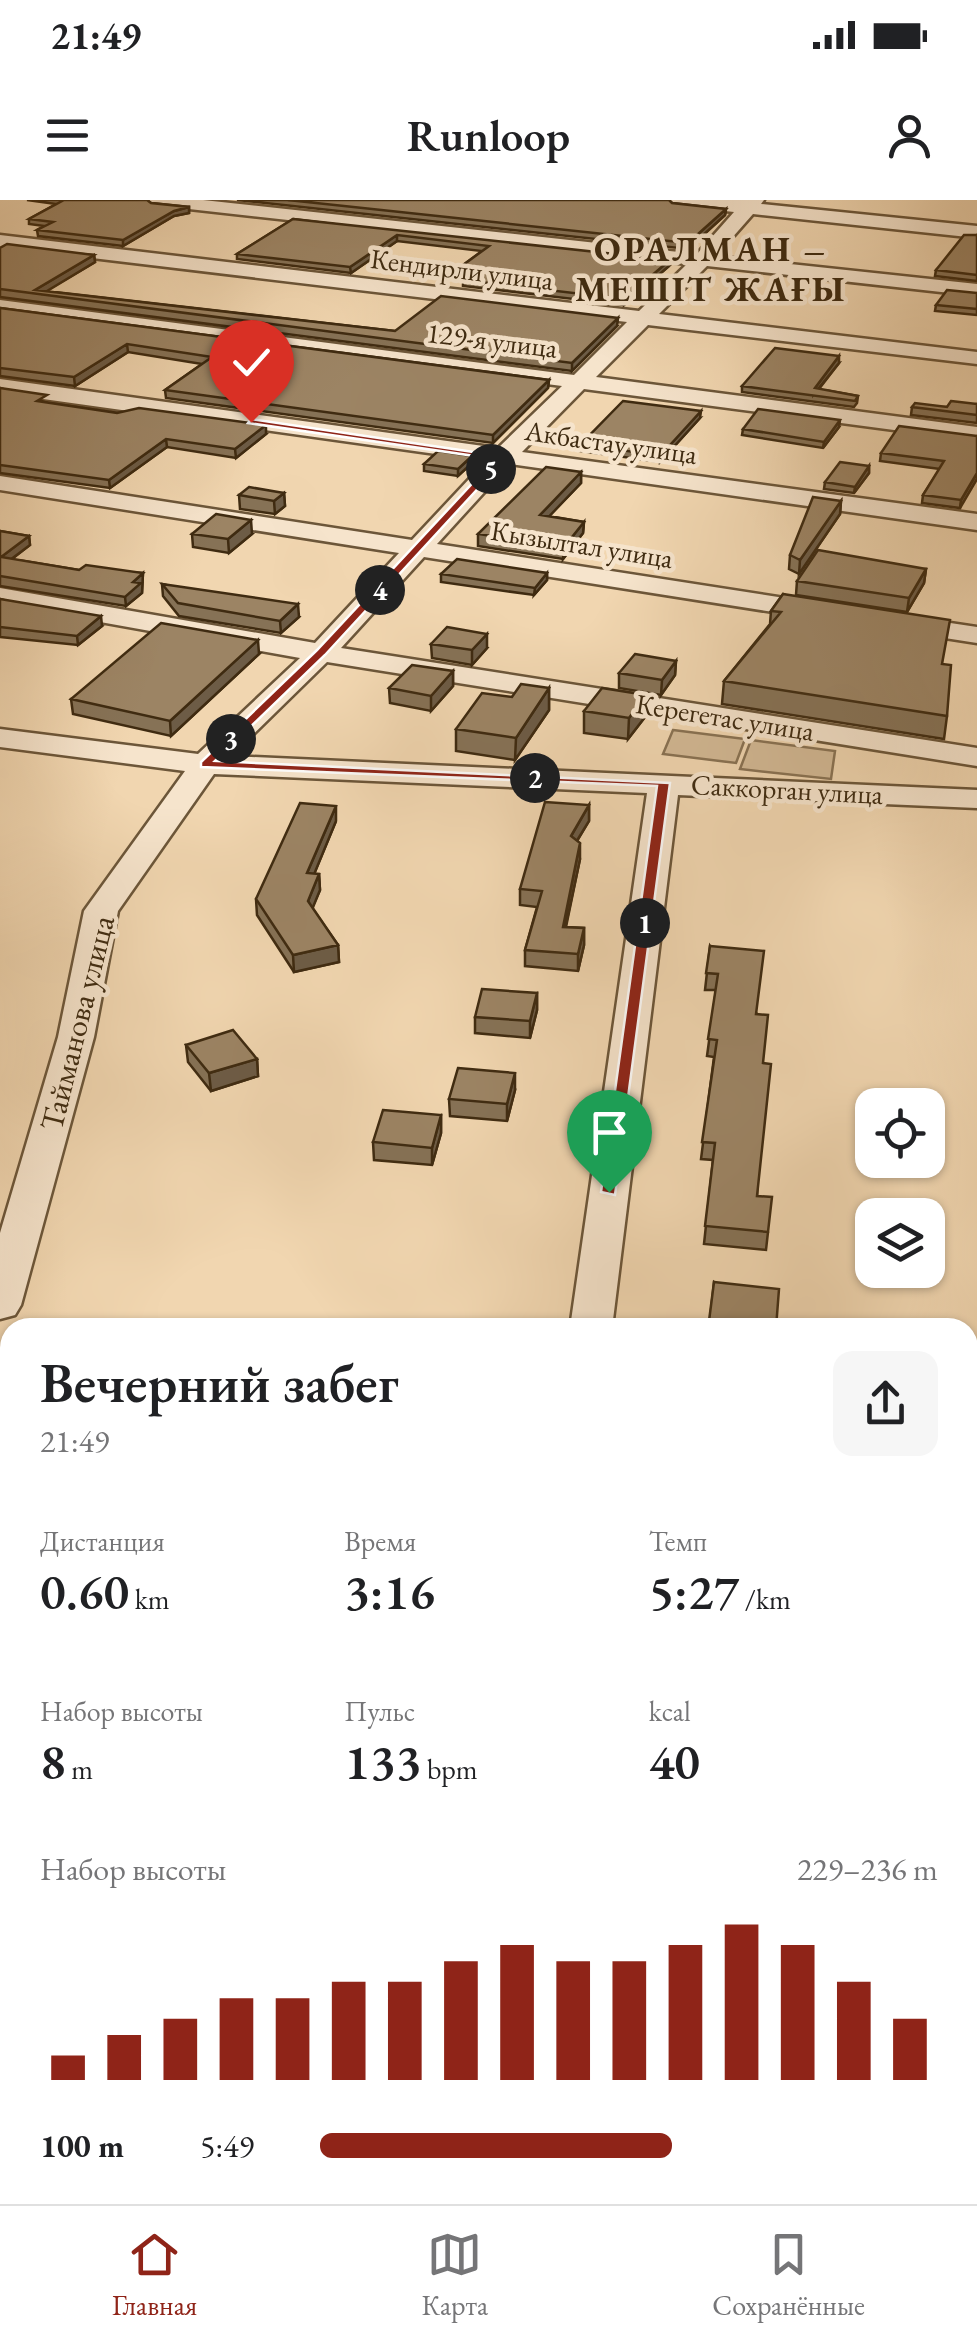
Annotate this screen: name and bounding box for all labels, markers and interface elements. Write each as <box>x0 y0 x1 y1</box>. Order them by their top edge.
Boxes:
text: 21:49 <box>50 11 141 60</box>
text: Runloop <box>407 106 570 164</box>
icon: menu <box>40 108 95 163</box>
icon: person <box>882 108 937 163</box>
district label: ОРАЛМАН – МЕШІТ ЖАҒЫ <box>575 226 847 311</box>
street label: Кендирли улица <box>368 240 556 298</box>
street label: 129-я улица <box>425 314 560 366</box>
pin <box>209 320 294 423</box>
icon: check <box>224 335 279 390</box>
street label: Акбастау улица <box>522 412 700 472</box>
pin: 5 <box>466 444 516 494</box>
text: 5 <box>484 451 498 487</box>
street label: Кызылтал улица <box>488 512 676 576</box>
pin: 4 <box>355 565 405 615</box>
text: 4 <box>373 572 387 608</box>
street label: Керегетас улица <box>633 685 818 749</box>
pin: 3 <box>206 714 256 764</box>
text: 3 <box>224 721 238 757</box>
pin: 2 <box>510 753 560 803</box>
text: 2 <box>528 760 542 796</box>
street label: Саккорган улица <box>690 766 885 812</box>
pin: 1 <box>620 898 670 948</box>
text: 1 <box>638 905 652 941</box>
street label: Тайманова улица <box>30 911 124 1135</box>
map controls <box>855 1088 945 1288</box>
button: locate <box>855 1088 945 1178</box>
pin <box>567 1090 652 1193</box>
icon: arrive <box>582 1105 637 1160</box>
button: layers <box>855 1198 945 1288</box>
text: Вечерний забег <box>40 1347 399 1418</box>
button: share <box>833 1351 938 1456</box>
text: 21:49 <box>40 1420 109 1462</box>
text: Дистанция <box>40 1523 165 1559</box>
text: Время <box>344 1523 416 1559</box>
text: Темп <box>649 1523 707 1559</box>
text: 0.60 <box>40 1559 129 1624</box>
text: 3:16 <box>344 1559 435 1624</box>
text: 5:27 <box>649 1559 739 1624</box>
text: km <box>129 1581 170 1617</box>
text: /km <box>739 1581 791 1617</box>
text: Набор высоты <box>40 1693 203 1729</box>
text: Пульс <box>344 1693 415 1729</box>
text: kcal <box>649 1693 691 1729</box>
text: 8 <box>40 1729 66 1794</box>
text: 133 <box>344 1729 421 1794</box>
text: 40 <box>649 1729 700 1794</box>
text: m <box>66 1751 93 1787</box>
text: bpm <box>421 1751 478 1787</box>
text: Набор высоты <box>40 1848 226 1890</box>
text: 229–236 m <box>797 1848 938 1890</box>
text: 100 m <box>40 2125 124 2167</box>
text: 5:49 <box>200 2125 254 2167</box>
tab: Главная <box>112 2227 197 2323</box>
tab: Карта <box>421 2227 488 2323</box>
tab: Сохранённые <box>712 2227 865 2323</box>

